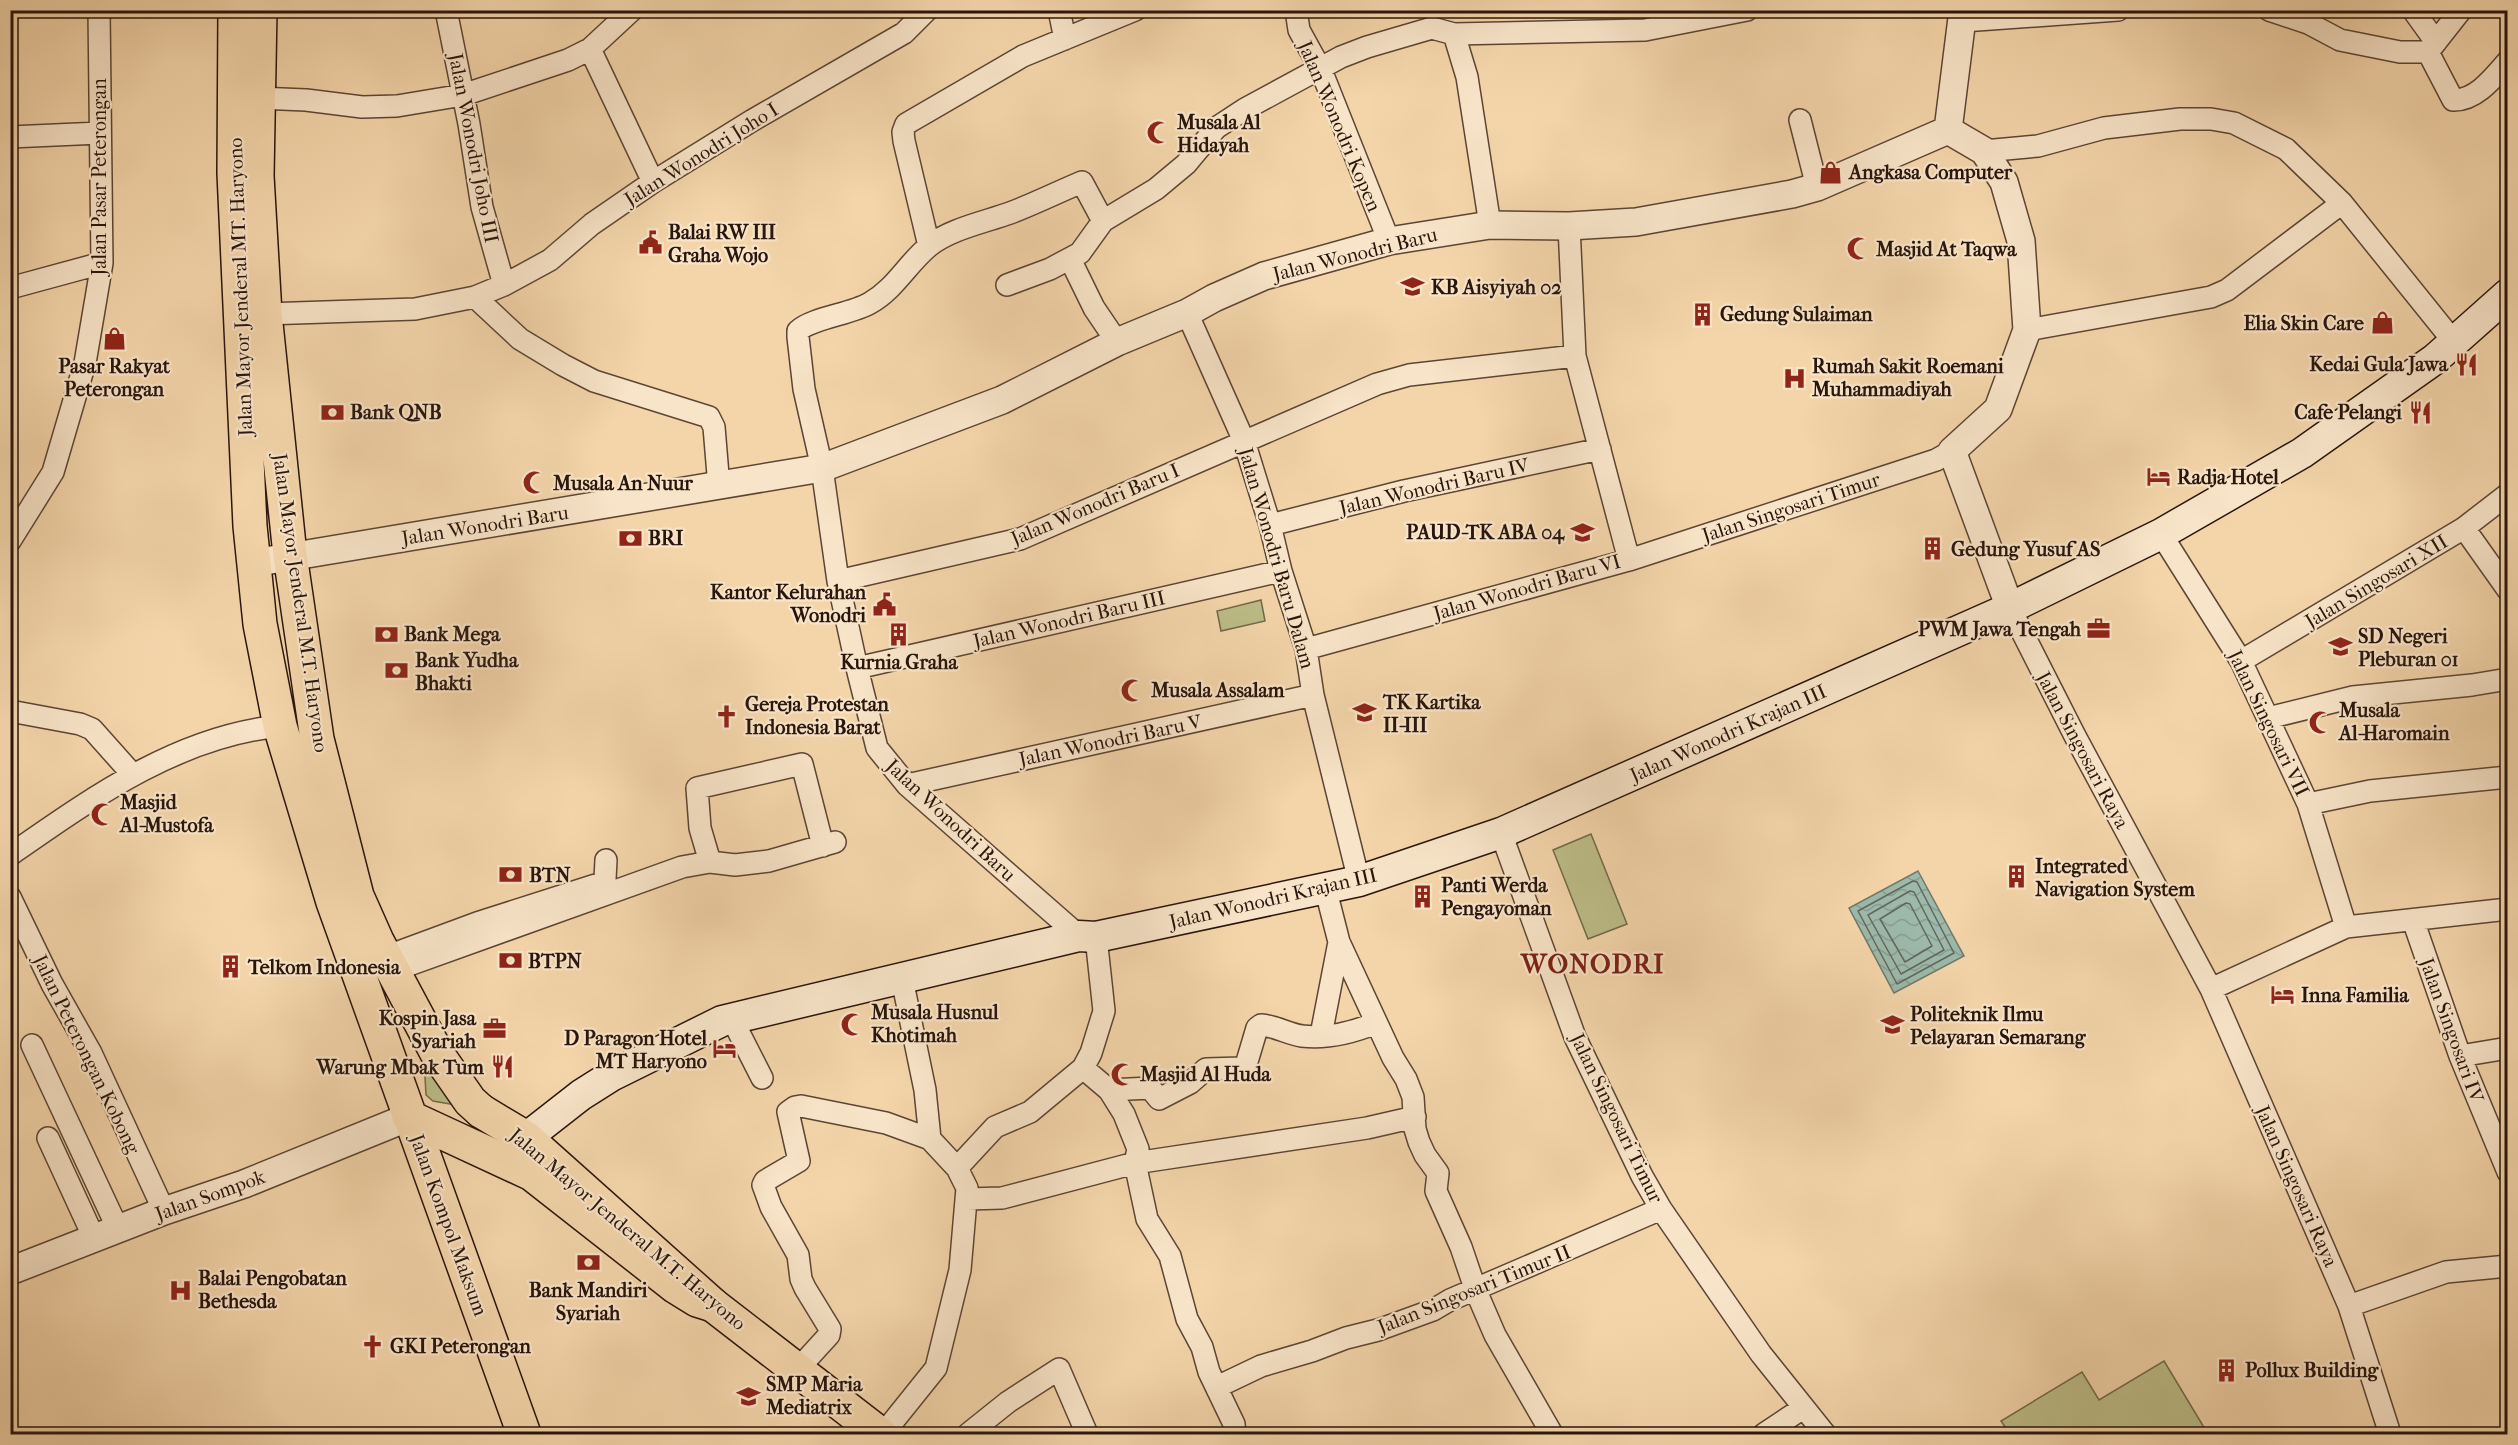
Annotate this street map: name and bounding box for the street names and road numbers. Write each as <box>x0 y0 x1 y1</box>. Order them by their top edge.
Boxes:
street label: Jalan Wonodri Kopen <box>1292 36 1386 215</box>
street label: Jalan Wonodri Joho III <box>443 49 503 245</box>
street label: Jalan Pasar Peterongan <box>88 78 111 278</box>
street label: Jalan Wonodri Joho I <box>618 98 783 212</box>
street label: Jalan Mayor Jenderal MT. Haryono <box>224 137 257 439</box>
street label: Jalan Wonodri Baru <box>1269 223 1440 287</box>
street label: Jalan Wonodri Baru Dalam <box>1233 443 1319 672</box>
street label: Jalan Mayor Jenderal M.T. Haryono <box>268 450 333 754</box>
street label: Jalan Wonodri Baru IV <box>1335 453 1532 520</box>
street label: Jalan Wonodri Baru I <box>1006 458 1183 551</box>
street label: Jalan Singosari Timur <box>1697 468 1884 548</box>
street label: Jalan Wonodri Baru <box>398 501 571 550</box>
street label: Jalan Singosari XII <box>2299 530 2452 634</box>
street label: Jalan Wonodri Baru VI <box>1429 550 1624 626</box>
street label: Jalan Wonodri Baru III <box>969 586 1168 653</box>
street label: Jalan Singosari VII <box>2222 645 2314 800</box>
street label: Jalan Singosari Raya <box>2031 666 2134 833</box>
street label: Jalan Wonodri Krajan III <box>1625 680 1830 788</box>
street label: Jalan Wonodri Baru V <box>1015 710 1204 771</box>
street label: Jalan Wonodri Baru <box>880 753 1021 887</box>
street label: Jalan Wonodri Krajan III <box>1165 863 1379 934</box>
street label: Jalan Peterongan Kobong <box>27 949 145 1158</box>
street label: Jalan Singosari IV <box>2414 953 2489 1106</box>
street label: Jalan Singosari Timur <box>1565 1028 1668 1207</box>
street label: Jalan Singosari Raya <box>2250 1100 2343 1271</box>
street label: Jalan Mayor Jenderal M.T. Haryono <box>503 1122 751 1335</box>
street label: Jalan Kompol Maksum <box>404 1129 492 1319</box>
street label: Jalan Sompok <box>150 1165 269 1227</box>
street label: Jalan Singosari Timur II <box>1372 1240 1574 1339</box>

